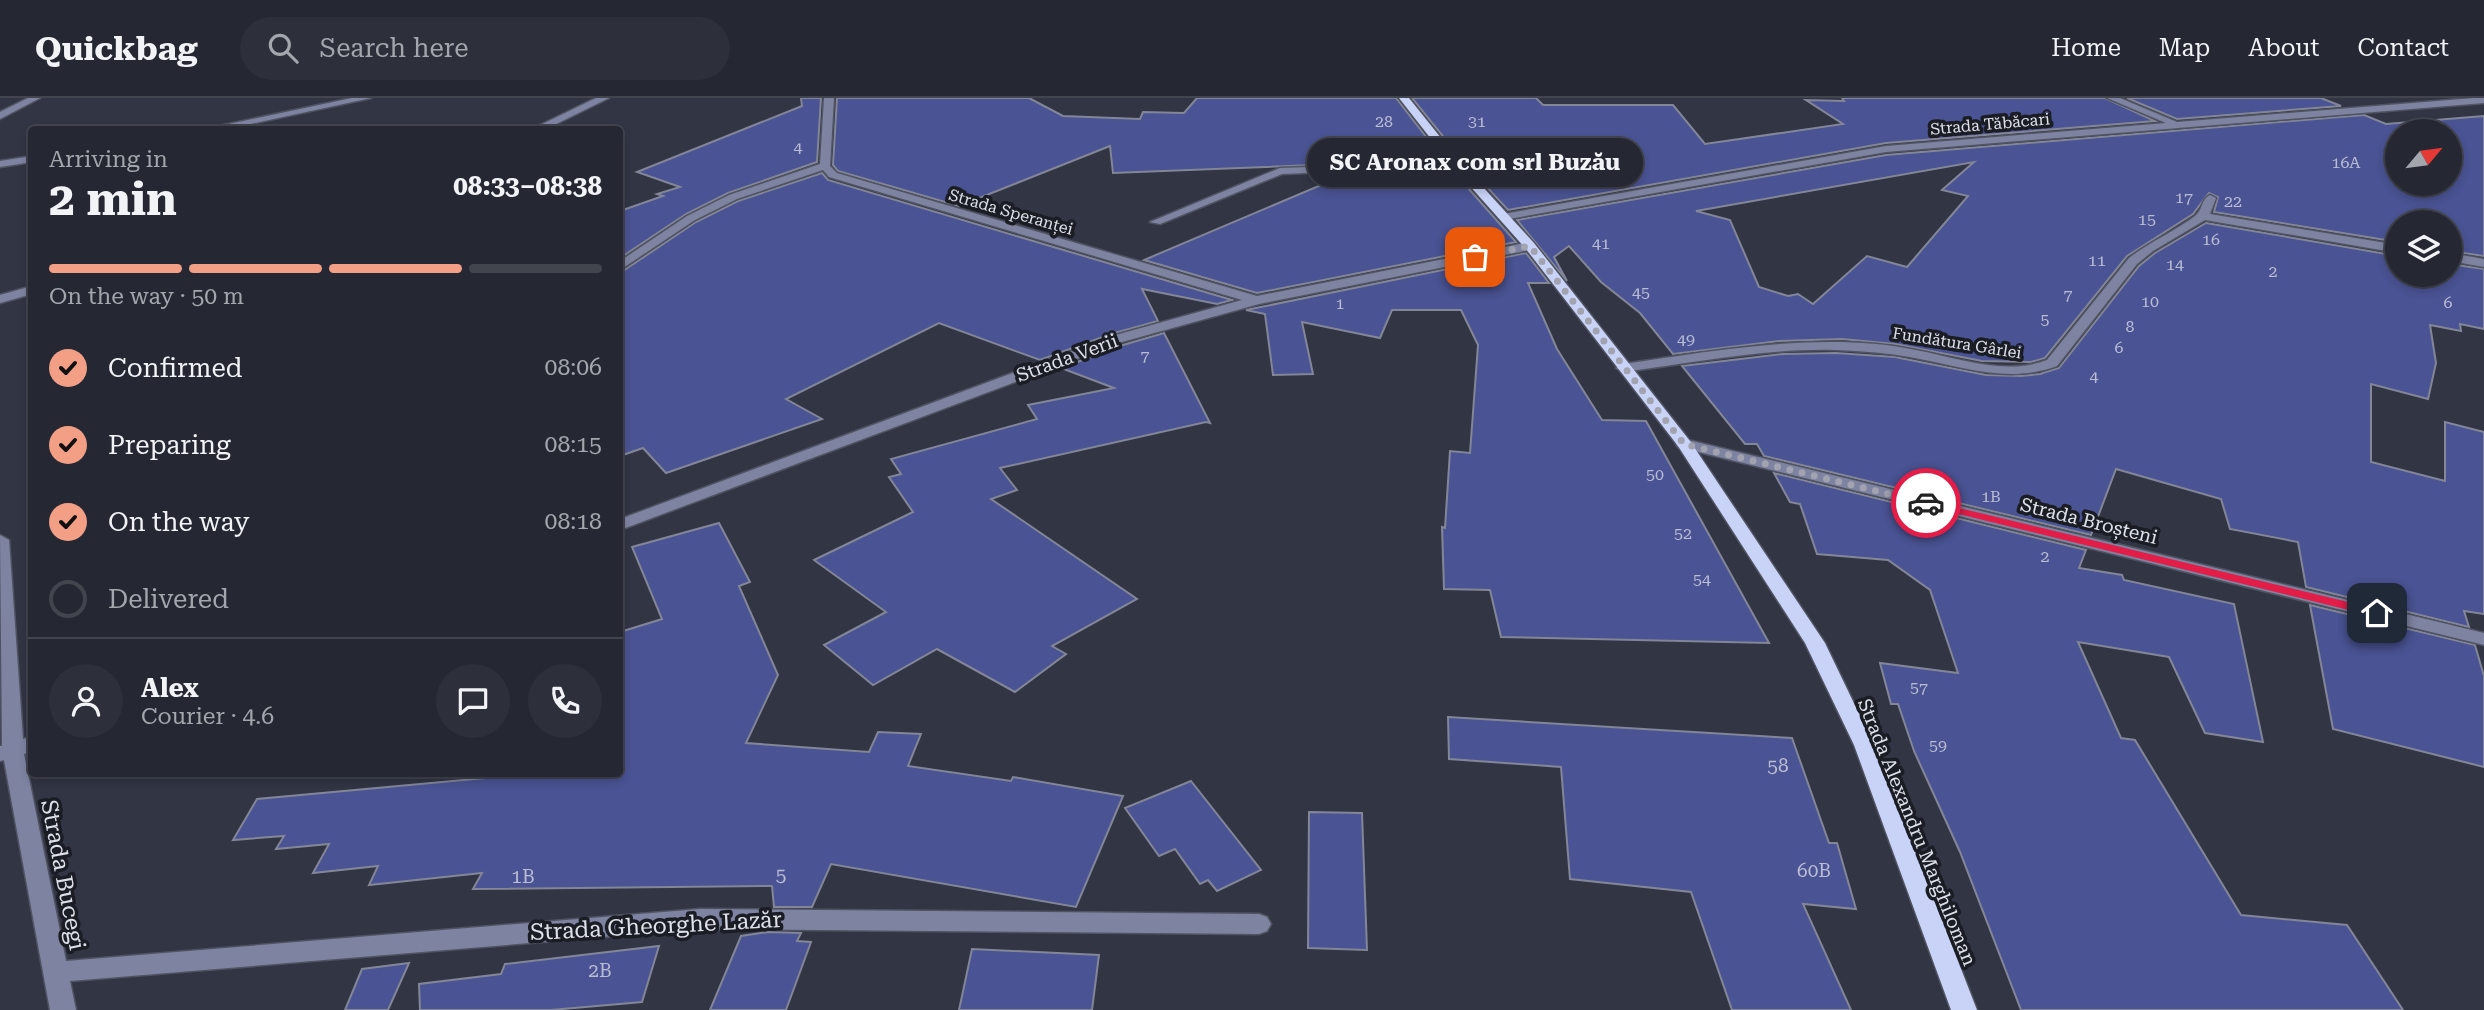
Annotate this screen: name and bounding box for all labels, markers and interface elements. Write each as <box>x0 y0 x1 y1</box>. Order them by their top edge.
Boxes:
search box <box>240 17 730 80</box>
text: Quickbag <box>35 29 198 68</box>
icon: search <box>264 29 302 67</box>
text: Search here <box>320 33 469 63</box>
text: Home <box>2051 34 2121 62</box>
text: Map <box>2159 34 2210 62</box>
text: About <box>2248 34 2319 62</box>
text: Contact <box>2357 34 2449 62</box>
street label: Strada Tăbăcari <box>1929 109 2051 139</box>
house number: 28 <box>1375 112 1393 131</box>
house number: 31 <box>1468 112 1486 131</box>
north arrow <box>2385 119 2462 196</box>
map controls <box>2385 119 2462 287</box>
house number: 4 <box>794 138 803 157</box>
callout: SC Aronax com srl Buzău <box>1307 138 1643 187</box>
text: Arriving in <box>49 146 168 173</box>
text: SC Aronax com srl Buzău <box>1330 149 1620 176</box>
house number: 16A <box>2331 153 2361 172</box>
text: 08:33–08:38 <box>453 171 602 201</box>
text: 2 min <box>49 172 177 226</box>
street label: Strada Speranței <box>946 185 1075 240</box>
house number: 17 <box>2175 188 2193 207</box>
house number: 22 <box>2224 192 2242 211</box>
house number: 15 <box>2138 210 2156 229</box>
button: layers <box>2385 210 2462 287</box>
pin <box>1445 227 1505 287</box>
house number: 16 <box>2202 230 2220 249</box>
house number: 41 <box>1592 234 1610 253</box>
icon: bag <box>1456 238 1494 276</box>
house number: 11 <box>2088 251 2106 270</box>
house number: 14 <box>2166 255 2184 274</box>
house number: 2 <box>2269 262 2278 281</box>
text: On the way · 50 m <box>49 283 244 310</box>
house number: 45 <box>1632 283 1650 302</box>
house number: 7 <box>2064 285 2073 304</box>
house number: 10 <box>2141 292 2159 311</box>
house number: 6 <box>2444 293 2453 312</box>
house number: 1 <box>1336 294 1345 313</box>
house number: 5 <box>2041 310 2050 329</box>
house number: 8 <box>2126 317 2135 336</box>
street label: Fundătura Gârlei <box>1891 323 2023 363</box>
street label: Strada Verii <box>1013 329 1121 387</box>
house number: 49 <box>1677 330 1695 349</box>
house number: 6 <box>2115 338 2124 357</box>
house number: 7 <box>1141 346 1150 365</box>
icon: check <box>49 349 87 387</box>
text: Confirmed <box>108 353 243 383</box>
text: 08:06 <box>545 354 602 381</box>
house number: 4 <box>2090 367 2099 386</box>
icon: check <box>49 426 87 464</box>
text: Preparing <box>108 430 231 460</box>
text: 08:15 <box>545 431 602 458</box>
house number: 50 <box>1646 465 1664 484</box>
courier <box>1891 468 1961 538</box>
icon: car <box>1907 484 1945 522</box>
house number: 1B <box>1981 487 2001 506</box>
street label: Strada Broșteni <box>2018 493 2160 551</box>
icon: check <box>49 503 87 541</box>
text: On the way <box>108 507 249 537</box>
text: 08:18 <box>545 508 602 535</box>
house number: 52 <box>1674 524 1692 543</box>
house number: 2 <box>2041 547 2050 566</box>
house number: 54 <box>1693 570 1711 589</box>
pin <box>2347 583 2407 643</box>
text: Delivered <box>108 584 229 614</box>
icon: home <box>2358 594 2396 632</box>
button: person <box>49 664 123 738</box>
button: chat <box>436 664 510 738</box>
button: phone <box>528 664 602 738</box>
text: Alex <box>141 673 199 703</box>
house number: 57 <box>1910 678 1928 697</box>
street label: Strada Alexandru Marghiloman <box>1853 695 1981 969</box>
text: Courier · 4.6 <box>141 703 274 730</box>
house number: 59 <box>1929 736 1947 755</box>
house number: 58 <box>1767 754 1789 777</box>
street label: Strada Bucegi <box>35 798 91 952</box>
house number: 60B <box>1797 859 1831 882</box>
house number: 5 <box>776 863 786 886</box>
house number: 1B <box>511 865 535 888</box>
street label: Strada Gheorghe Lazăr <box>530 906 782 946</box>
house number: 2B <box>588 959 612 982</box>

